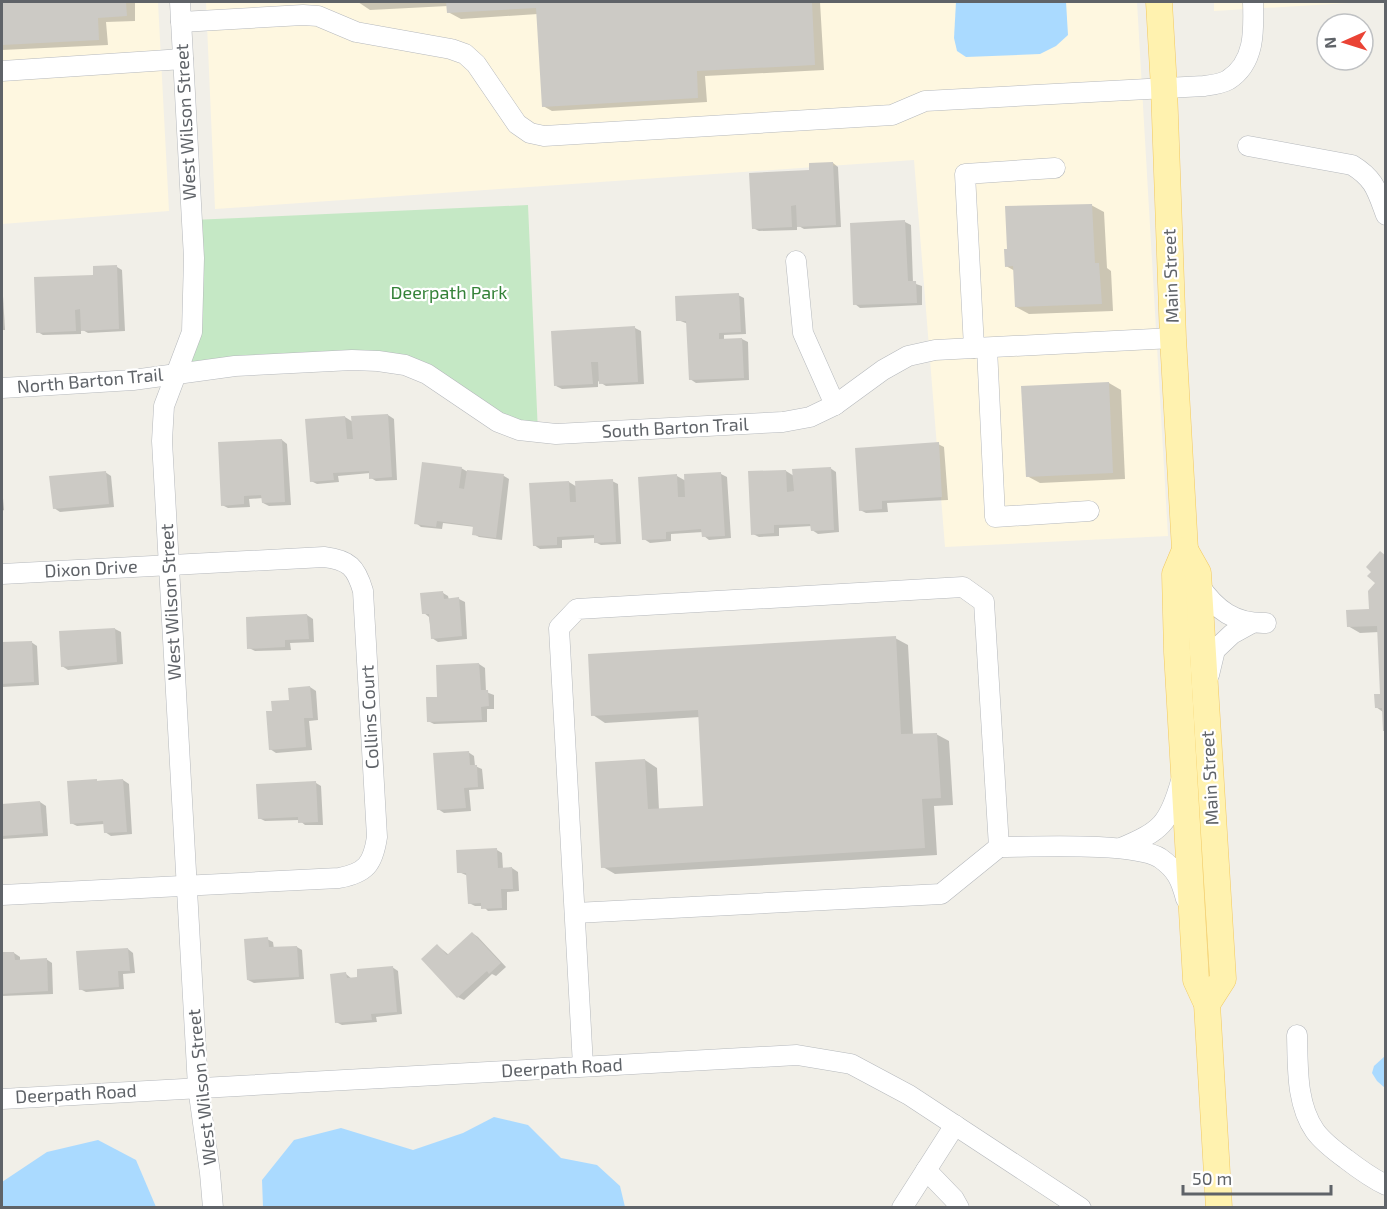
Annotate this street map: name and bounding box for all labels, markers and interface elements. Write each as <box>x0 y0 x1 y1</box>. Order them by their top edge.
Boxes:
north arrow <box>1315 12 1375 72</box>
text: N <box>1320 37 1339 49</box>
street label: West Wilson Street <box>170 43 200 201</box>
street label: Main Street <box>1157 228 1183 324</box>
park label: Deerpath Park <box>391 281 507 303</box>
street label: North Barton Trail <box>16 363 165 397</box>
street label: South Barton Trail <box>601 412 750 442</box>
street label: West Wilson Street <box>155 523 185 681</box>
street label: Dixon Drive <box>44 555 138 581</box>
street label: Collins Court <box>355 664 383 770</box>
street label: Main Street <box>1196 730 1222 826</box>
street label: West Wilson Street <box>182 1008 220 1166</box>
street label: Deerpath Road <box>501 1053 623 1081</box>
street label: Deerpath Road <box>15 1079 137 1107</box>
scale bar <box>1183 1158 1332 1196</box>
text: 50 m <box>1192 1167 1232 1189</box>

